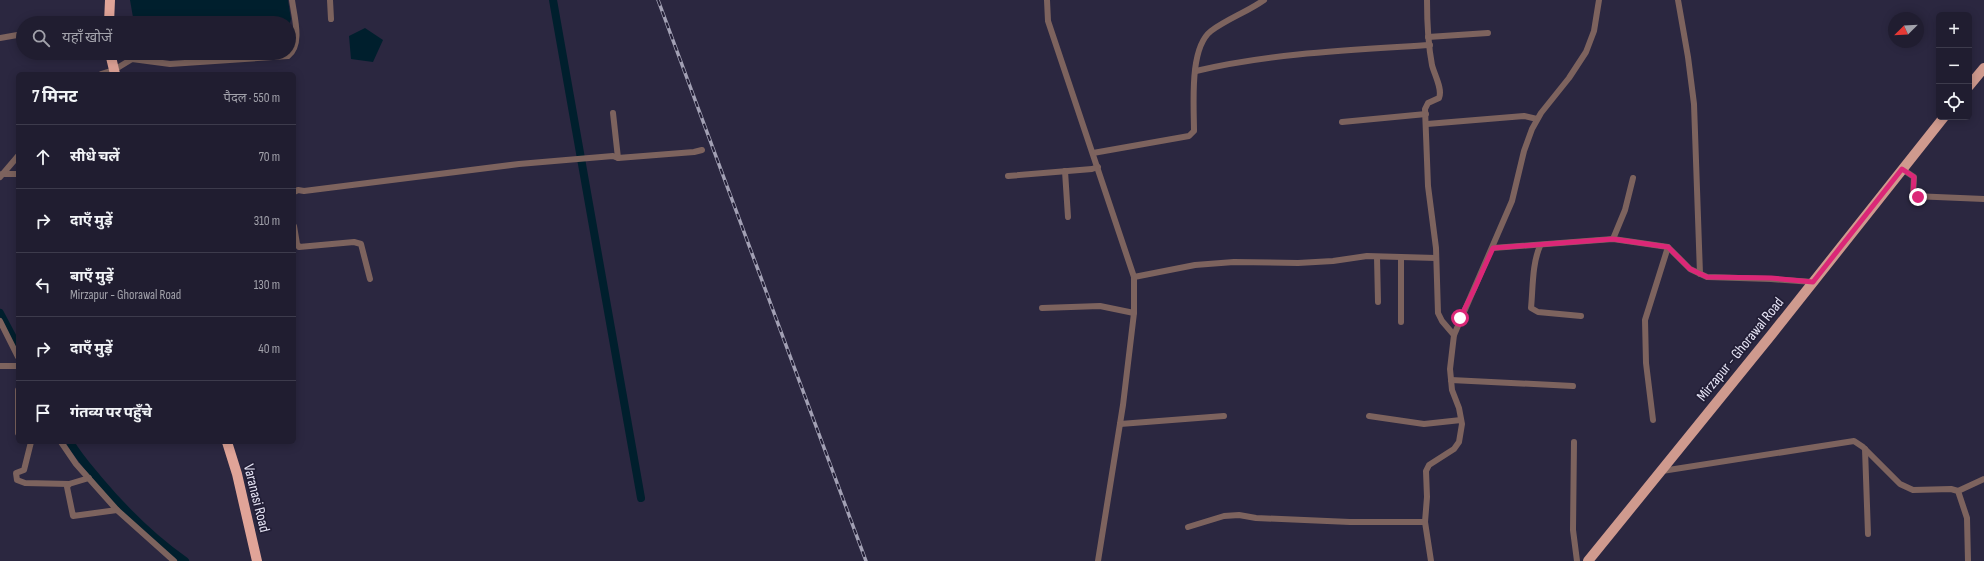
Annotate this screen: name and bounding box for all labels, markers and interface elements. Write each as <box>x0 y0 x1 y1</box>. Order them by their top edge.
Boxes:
north arrow <box>1888 12 1924 48</box>
map controls <box>1936 12 1972 120</box>
button: + <box>1936 12 1972 48</box>
search box <box>16 16 296 60</box>
icon: search <box>30 27 52 49</box>
text: यहाँ खोजें <box>62 28 112 47</box>
button: − <box>1936 48 1972 84</box>
button: locate <box>1936 84 1972 120</box>
text: 7 मिनट <box>32 87 78 107</box>
text: पैदल · 550 m <box>224 90 280 106</box>
icon: ahead <box>32 146 54 168</box>
text: सीधे चलें <box>70 147 120 166</box>
text: 70 m <box>259 149 280 165</box>
route end <box>1909 188 1927 206</box>
icon: right <box>32 210 54 232</box>
text: दाएँ मुड़ें <box>70 211 113 230</box>
text: 310 m <box>254 213 280 229</box>
text: बाएँ मुड़ें <box>70 267 113 286</box>
icon: left <box>32 274 54 296</box>
text: 130 m <box>254 277 280 293</box>
text: Mirzapur - Ghorawal Road <box>70 287 181 303</box>
street label: Mirzapur - Ghorawal Road <box>1693 293 1788 405</box>
route start <box>1451 309 1469 327</box>
icon: right <box>32 338 54 360</box>
text: दाएँ मुड़ें <box>70 339 113 358</box>
text: 40 m <box>258 341 280 357</box>
icon: arrive <box>32 402 54 424</box>
text: गंतव्य पर पहुँचे <box>70 403 152 422</box>
street label: Varanasi Road <box>239 462 274 534</box>

